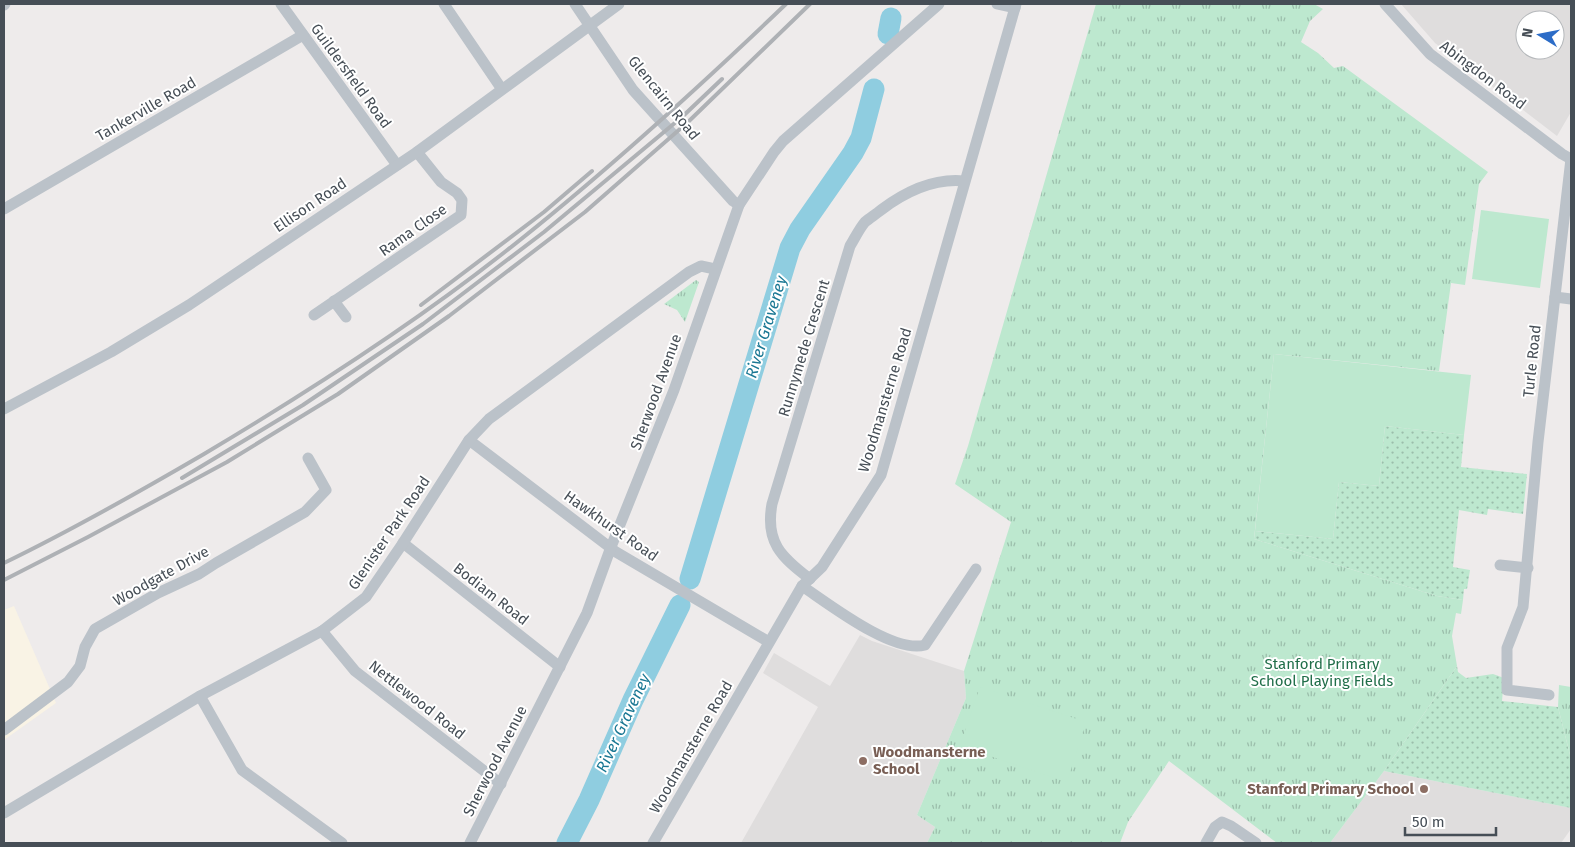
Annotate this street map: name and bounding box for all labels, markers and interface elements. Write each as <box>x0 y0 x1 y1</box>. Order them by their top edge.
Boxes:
north arrow <box>1515 10 1565 60</box>
street label: Guildersfield Road <box>307 20 395 132</box>
text: N <box>1519 27 1537 39</box>
street label: Abingdon Road <box>1436 37 1530 113</box>
street label: Glencairn Road <box>624 52 704 144</box>
street label: Tankerville Road <box>93 73 199 145</box>
street label: Ellison Road <box>270 174 350 236</box>
street label: Rama Close <box>376 200 450 260</box>
water label: River Graveney <box>741 272 791 381</box>
street label: Runnymede Crescent <box>775 277 834 419</box>
street label: Turle Road <box>1519 324 1545 398</box>
street label: Woodmansterne Road <box>854 326 916 474</box>
street label: Sherwood Avenue <box>627 332 685 452</box>
street label: Glenister Park Road <box>344 473 434 593</box>
street label: Hawkhurst Road <box>560 487 662 565</box>
street label: Woodgate Drive <box>110 542 212 610</box>
street label: Bodiam Road <box>450 559 532 629</box>
park label: Stanford Primary School Playing Fields <box>1251 655 1393 690</box>
street label: Nettlewood Road <box>365 657 469 743</box>
water label: River Graveney <box>592 670 655 775</box>
street label: Woodmansterne Road <box>646 677 736 817</box>
street label: Sherwood Avenue <box>459 703 531 819</box>
place label: Woodmansterne School <box>873 743 986 778</box>
marker: Woodmansterne School <box>857 755 869 767</box>
place label: Stanford Primary School <box>1247 780 1415 798</box>
marker: Stanford Primary School <box>1418 783 1430 795</box>
scale bar <box>1405 804 1496 836</box>
text: 50 m <box>1412 813 1445 831</box>

